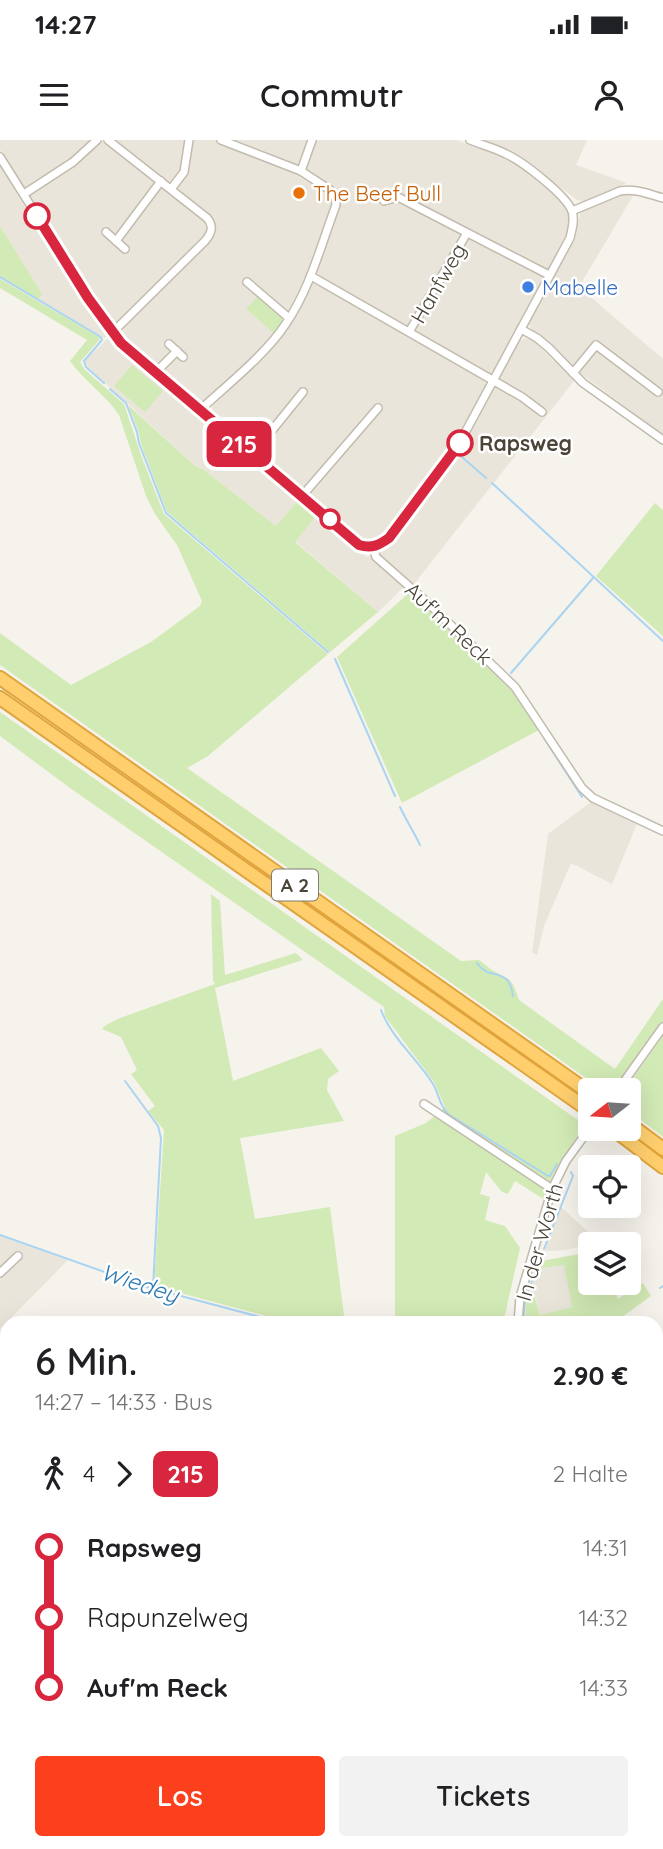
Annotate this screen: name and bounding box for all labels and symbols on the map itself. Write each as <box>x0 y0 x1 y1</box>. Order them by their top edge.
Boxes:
place label: The Beef Bull <box>313 180 441 206</box>
marker: The Beef Bull <box>291 185 307 201</box>
unlabelled marker <box>24 203 50 229</box>
street label: Hanfweg <box>405 238 471 328</box>
place label: Mabelle <box>542 274 618 300</box>
marker: Mabelle <box>520 279 536 295</box>
line badge: 215 <box>199 421 279 467</box>
marker: Rapsweg <box>447 430 473 456</box>
place label: Rapsweg <box>479 430 572 456</box>
unlabelled marker <box>320 509 340 529</box>
street label: Auf'm Reck <box>400 576 498 670</box>
road number: A 2 <box>272 870 318 900</box>
north arrow <box>578 1078 640 1141</box>
street label: In der Worth <box>510 1180 568 1304</box>
water label: Wiedey <box>97 1257 184 1310</box>

